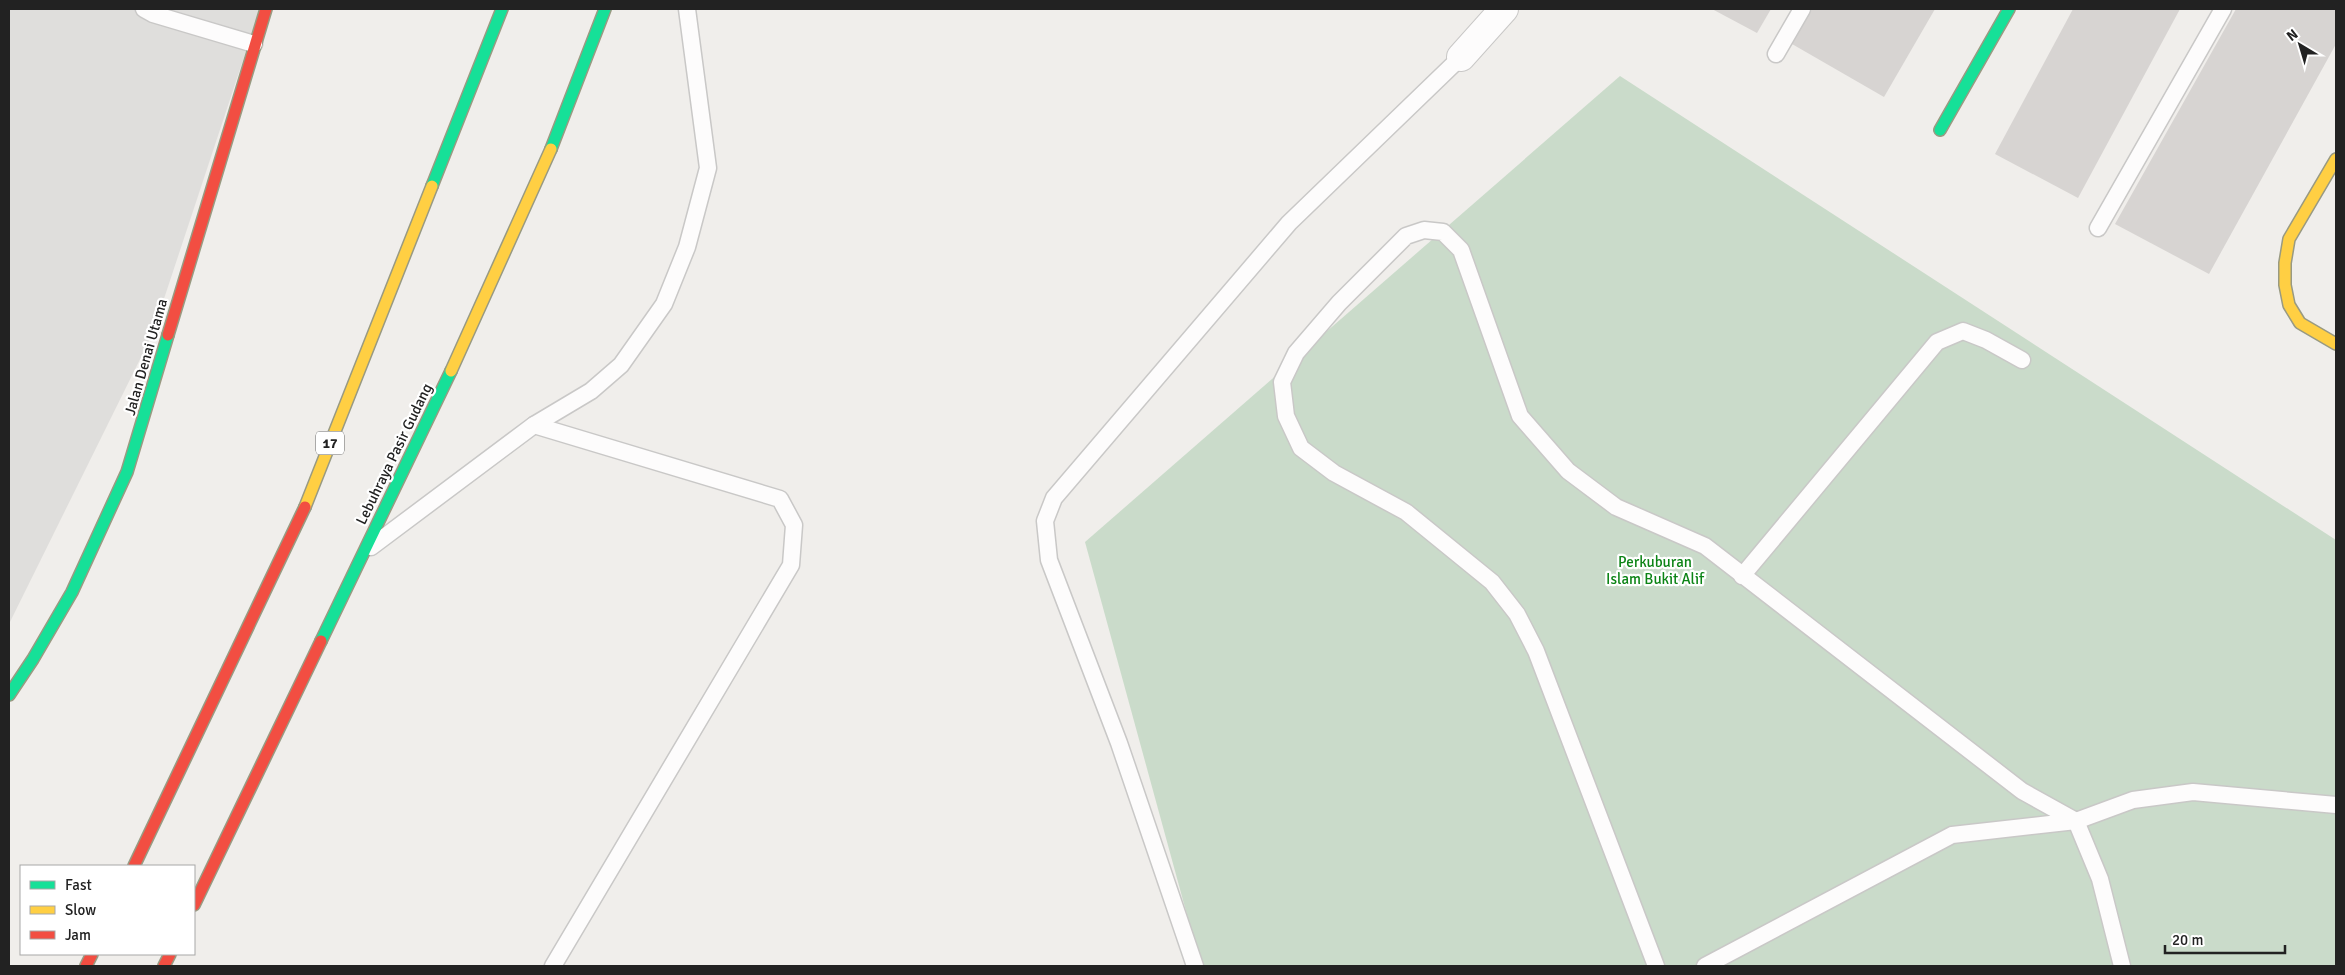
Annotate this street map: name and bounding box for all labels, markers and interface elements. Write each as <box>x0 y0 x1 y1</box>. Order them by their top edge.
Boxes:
north arrow <box>2275 20 2325 70</box>
text: N <box>2283 25 2301 45</box>
street label: Jalan Denai Utama <box>121 297 171 417</box>
street label: Lebuhraya Pasir Gudang <box>352 381 436 527</box>
road number: 17 <box>316 432 344 454</box>
park label: Perkuburan Islam Bukit Alif <box>1606 553 1705 588</box>
legend <box>20 865 195 955</box>
text: Fast <box>65 876 92 894</box>
text: Slow <box>65 901 96 919</box>
scale bar <box>2165 922 2285 954</box>
text: Jam <box>65 926 91 944</box>
text: 20 m <box>2172 931 2203 949</box>

